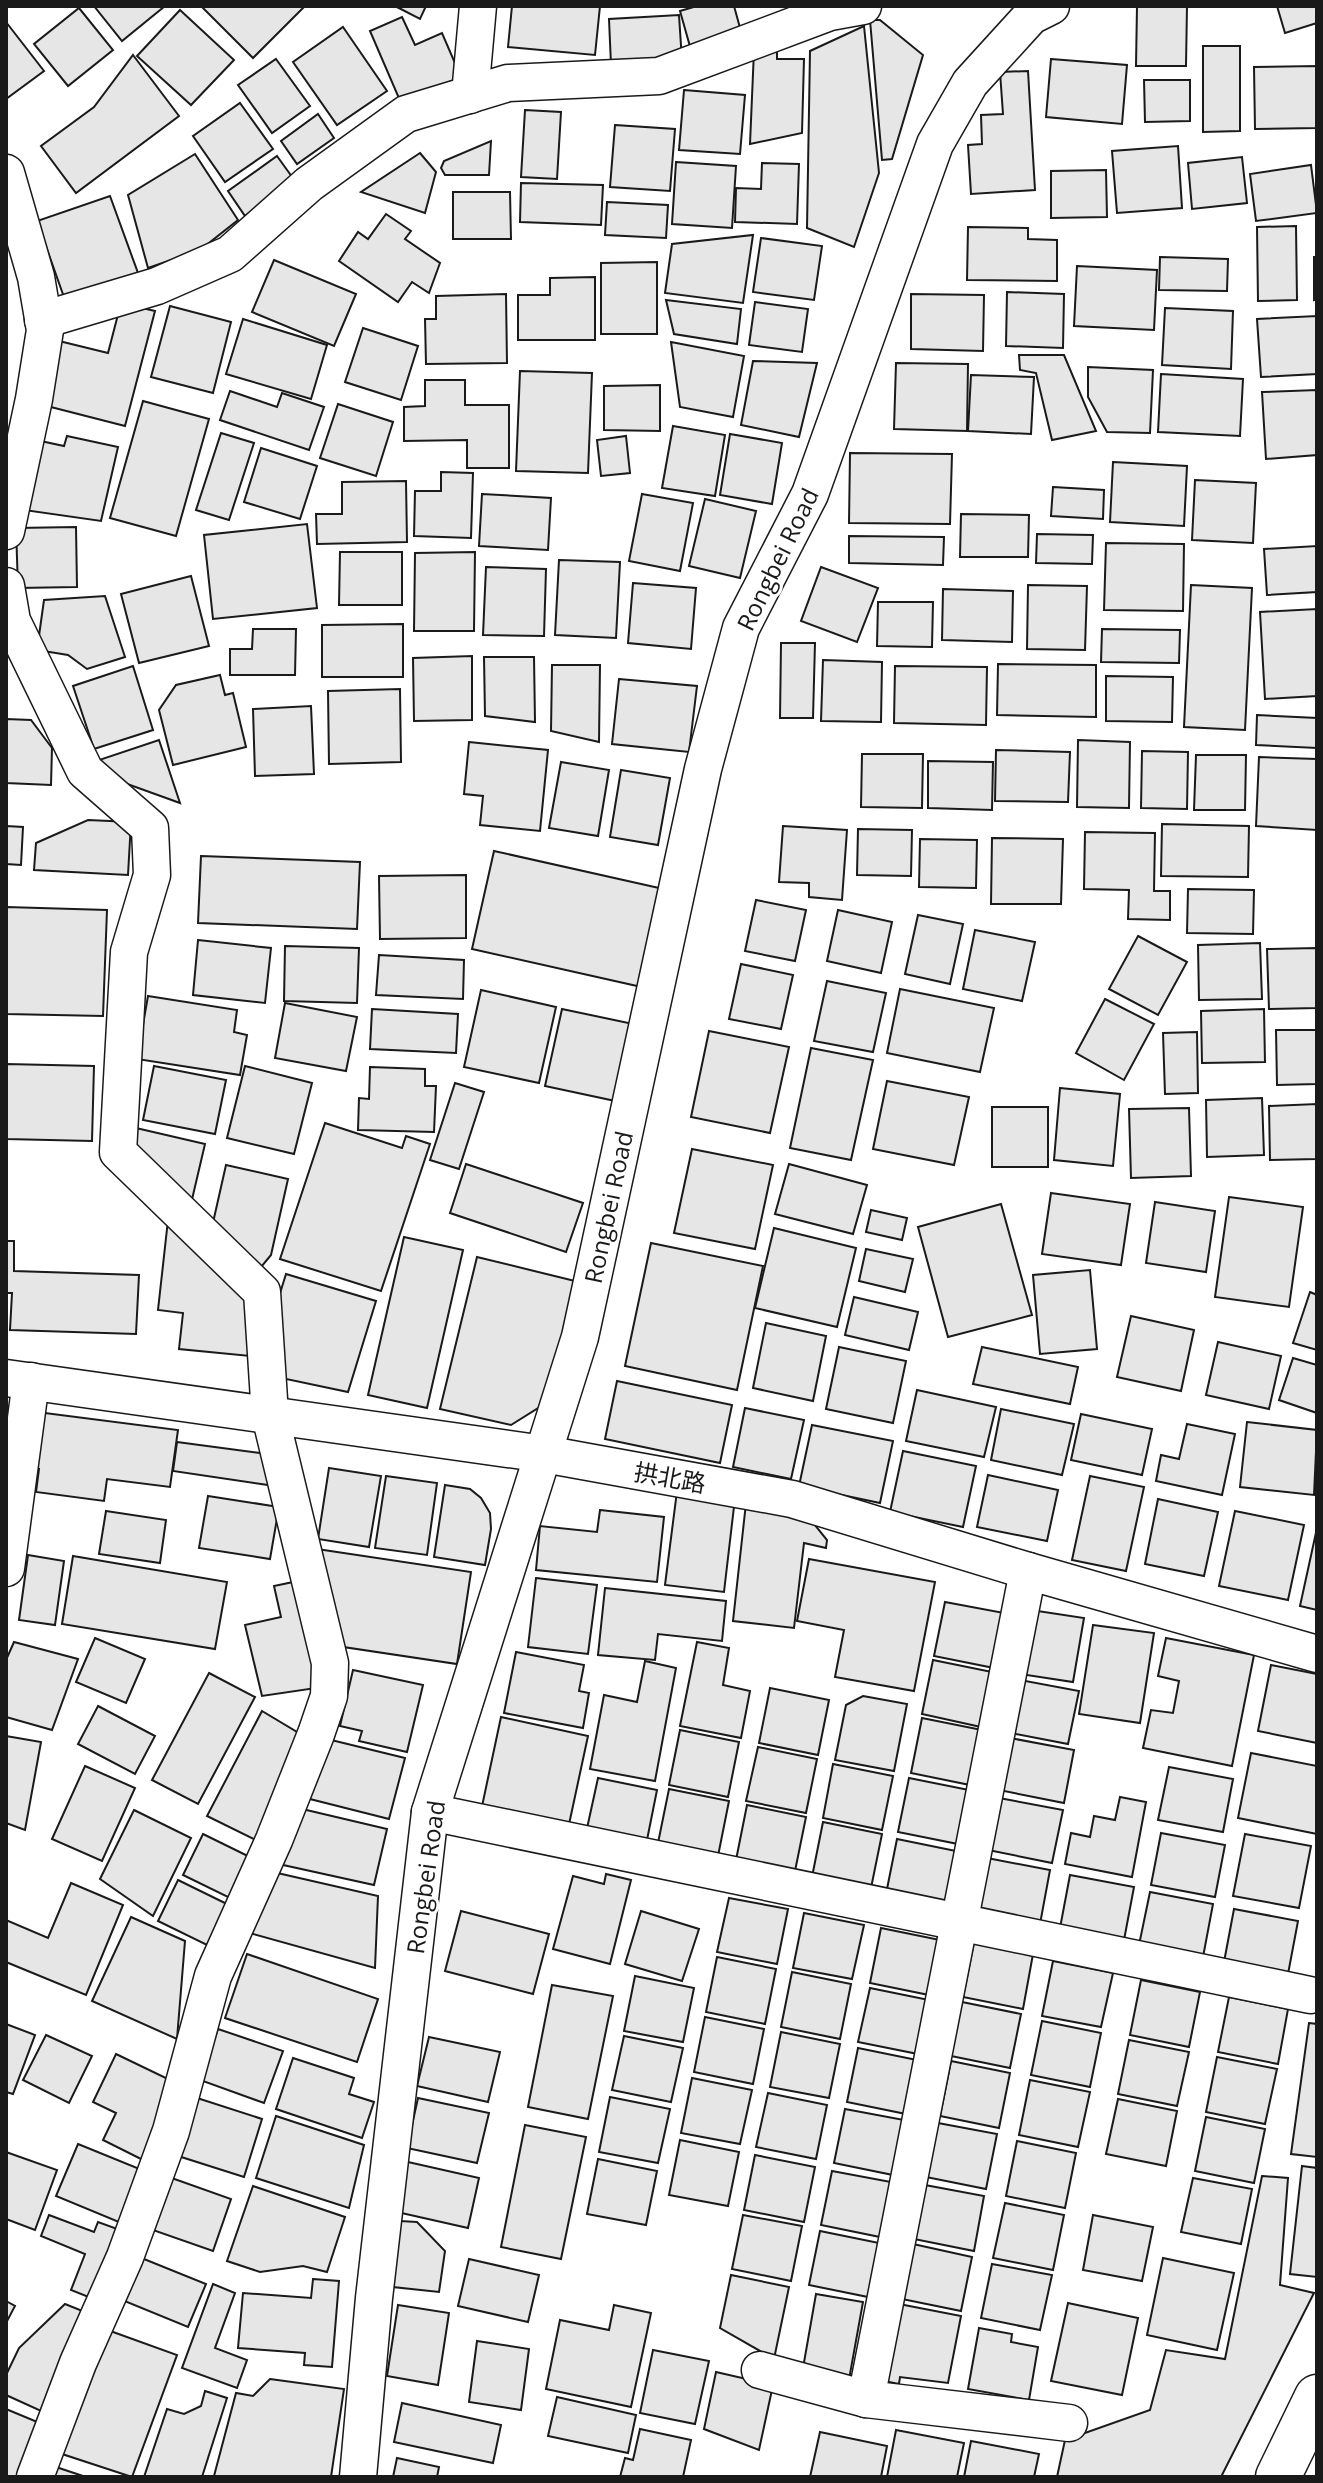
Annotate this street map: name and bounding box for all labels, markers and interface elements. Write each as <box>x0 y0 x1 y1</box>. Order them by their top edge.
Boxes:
street label: Rongbei Road <box>728 482 826 636</box>
street label: Rongbei Road <box>576 1128 640 1286</box>
street label: 拱北路 <box>632 1454 708 1500</box>
street label: Rongbei Road <box>398 1798 452 1956</box>

